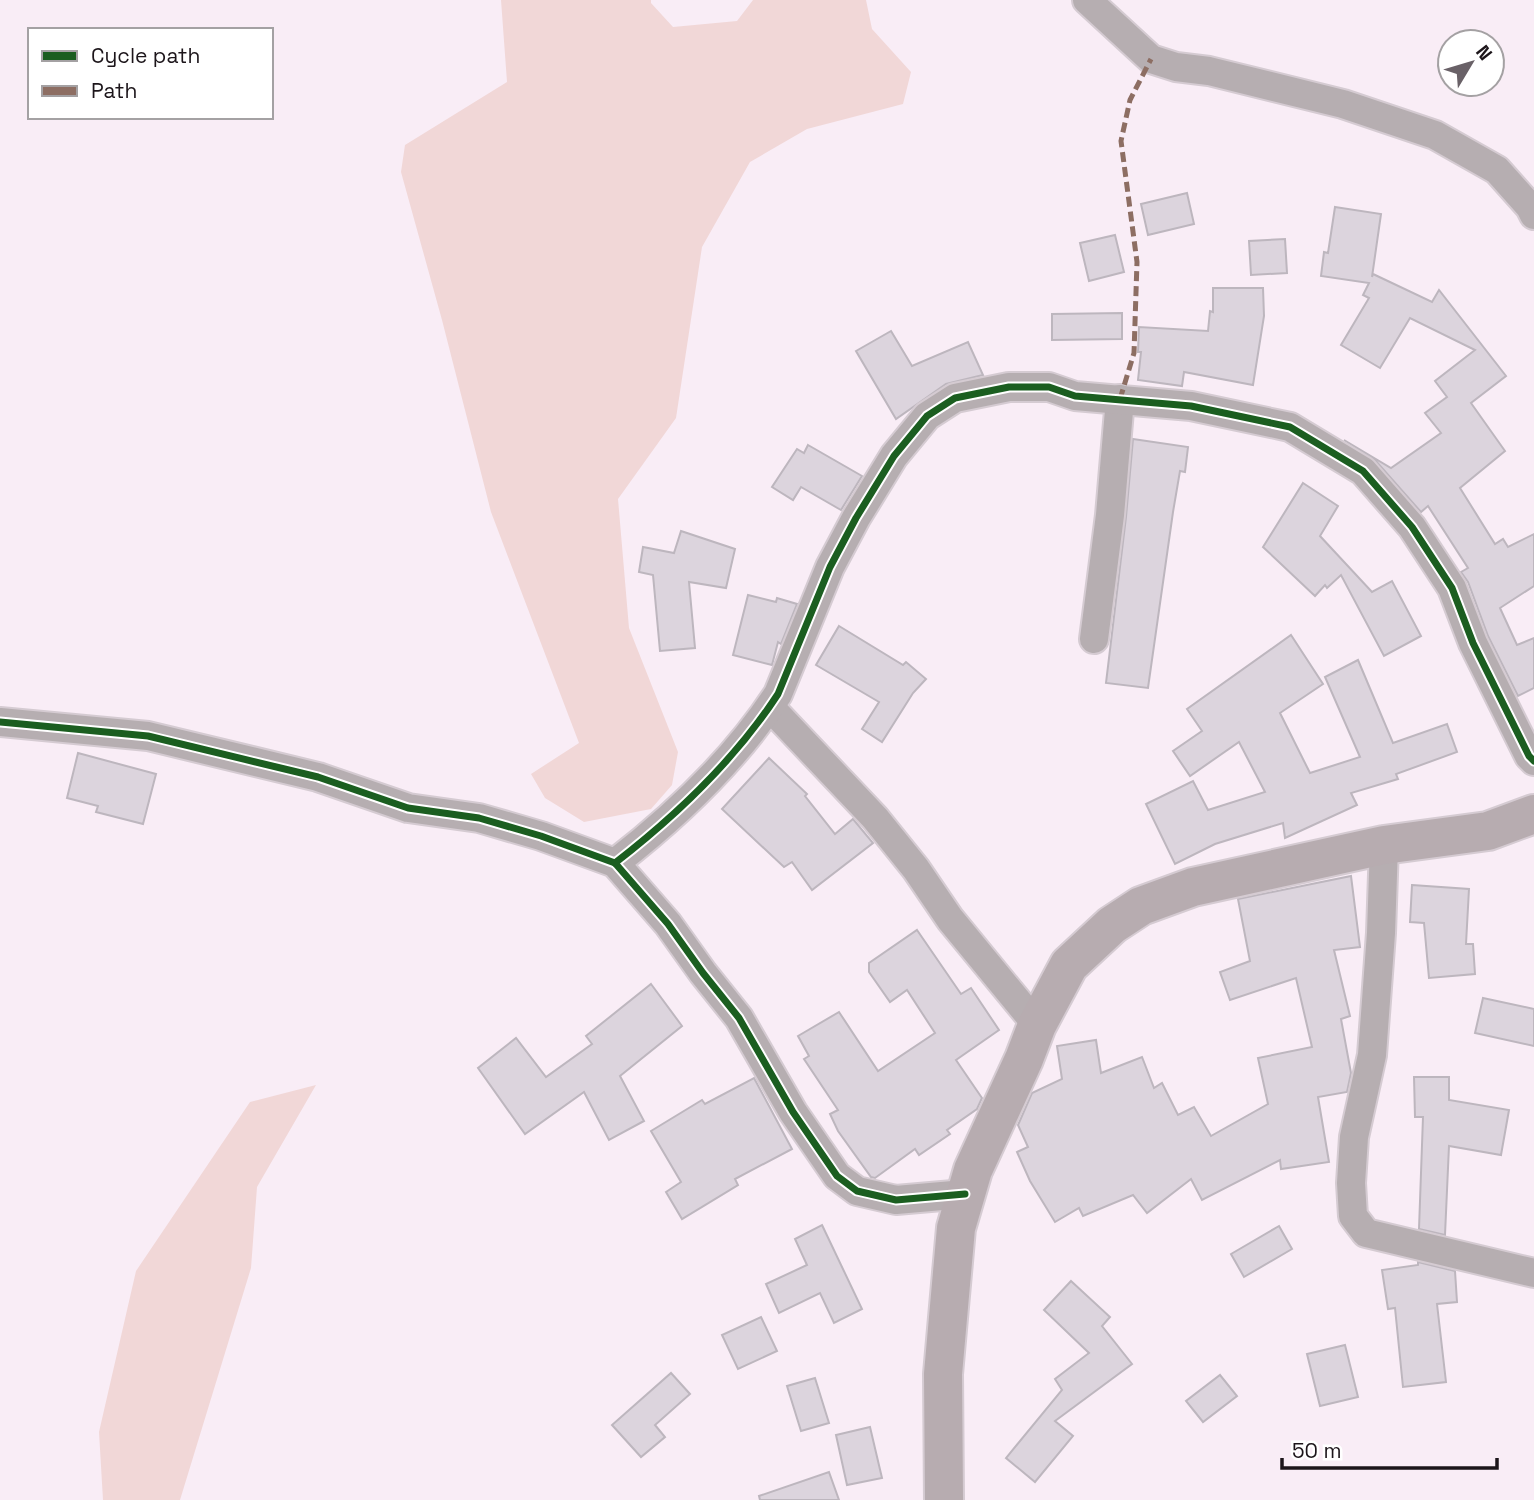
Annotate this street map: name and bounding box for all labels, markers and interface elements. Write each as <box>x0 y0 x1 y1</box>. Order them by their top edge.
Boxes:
legend <box>28 28 273 119</box>
north arrow <box>1436 28 1506 98</box>
text: N <box>1470 40 1498 66</box>
text: Cycle path <box>91 42 200 69</box>
text: Path <box>91 77 137 104</box>
scale bar <box>1282 1426 1497 1470</box>
text: 50 m <box>1292 1437 1342 1464</box>

